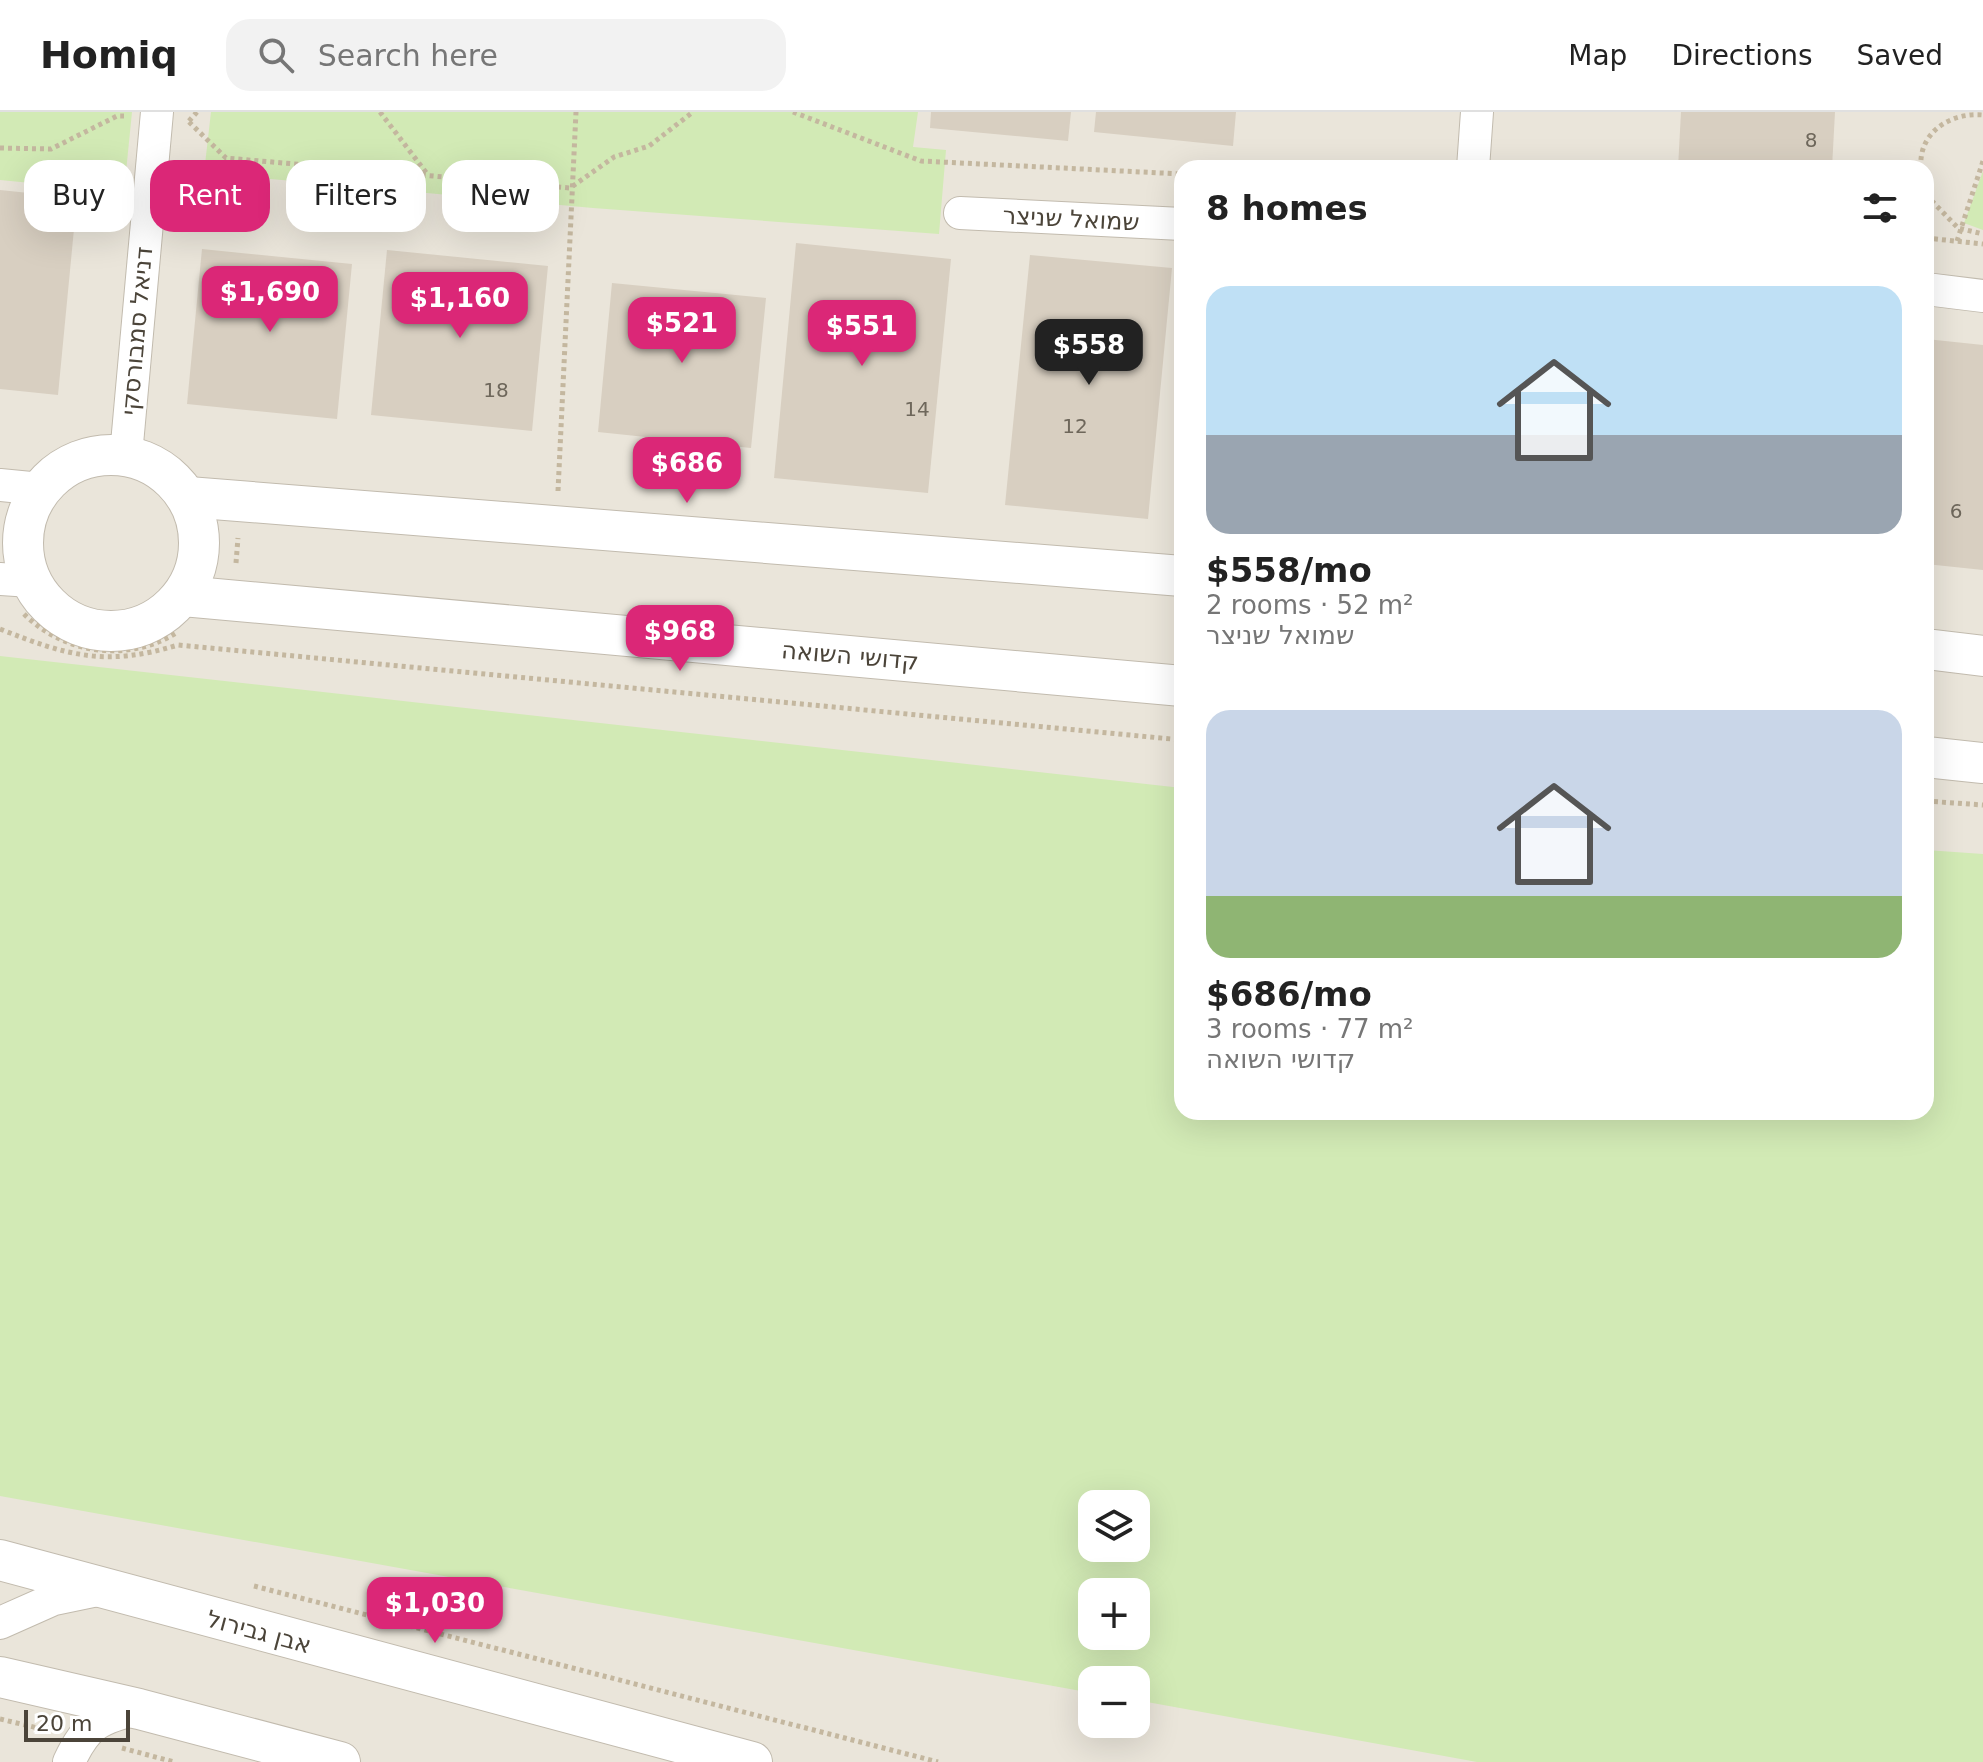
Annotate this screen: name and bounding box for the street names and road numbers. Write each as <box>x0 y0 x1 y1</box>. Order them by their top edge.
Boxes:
street label: שמואל שניצר <box>1002 201 1140 237</box>
street label: דניאל סמבורסקי <box>116 246 158 416</box>
street label: קדושי השואה <box>780 636 920 676</box>
street label: אבן גבירול <box>204 1605 314 1659</box>

